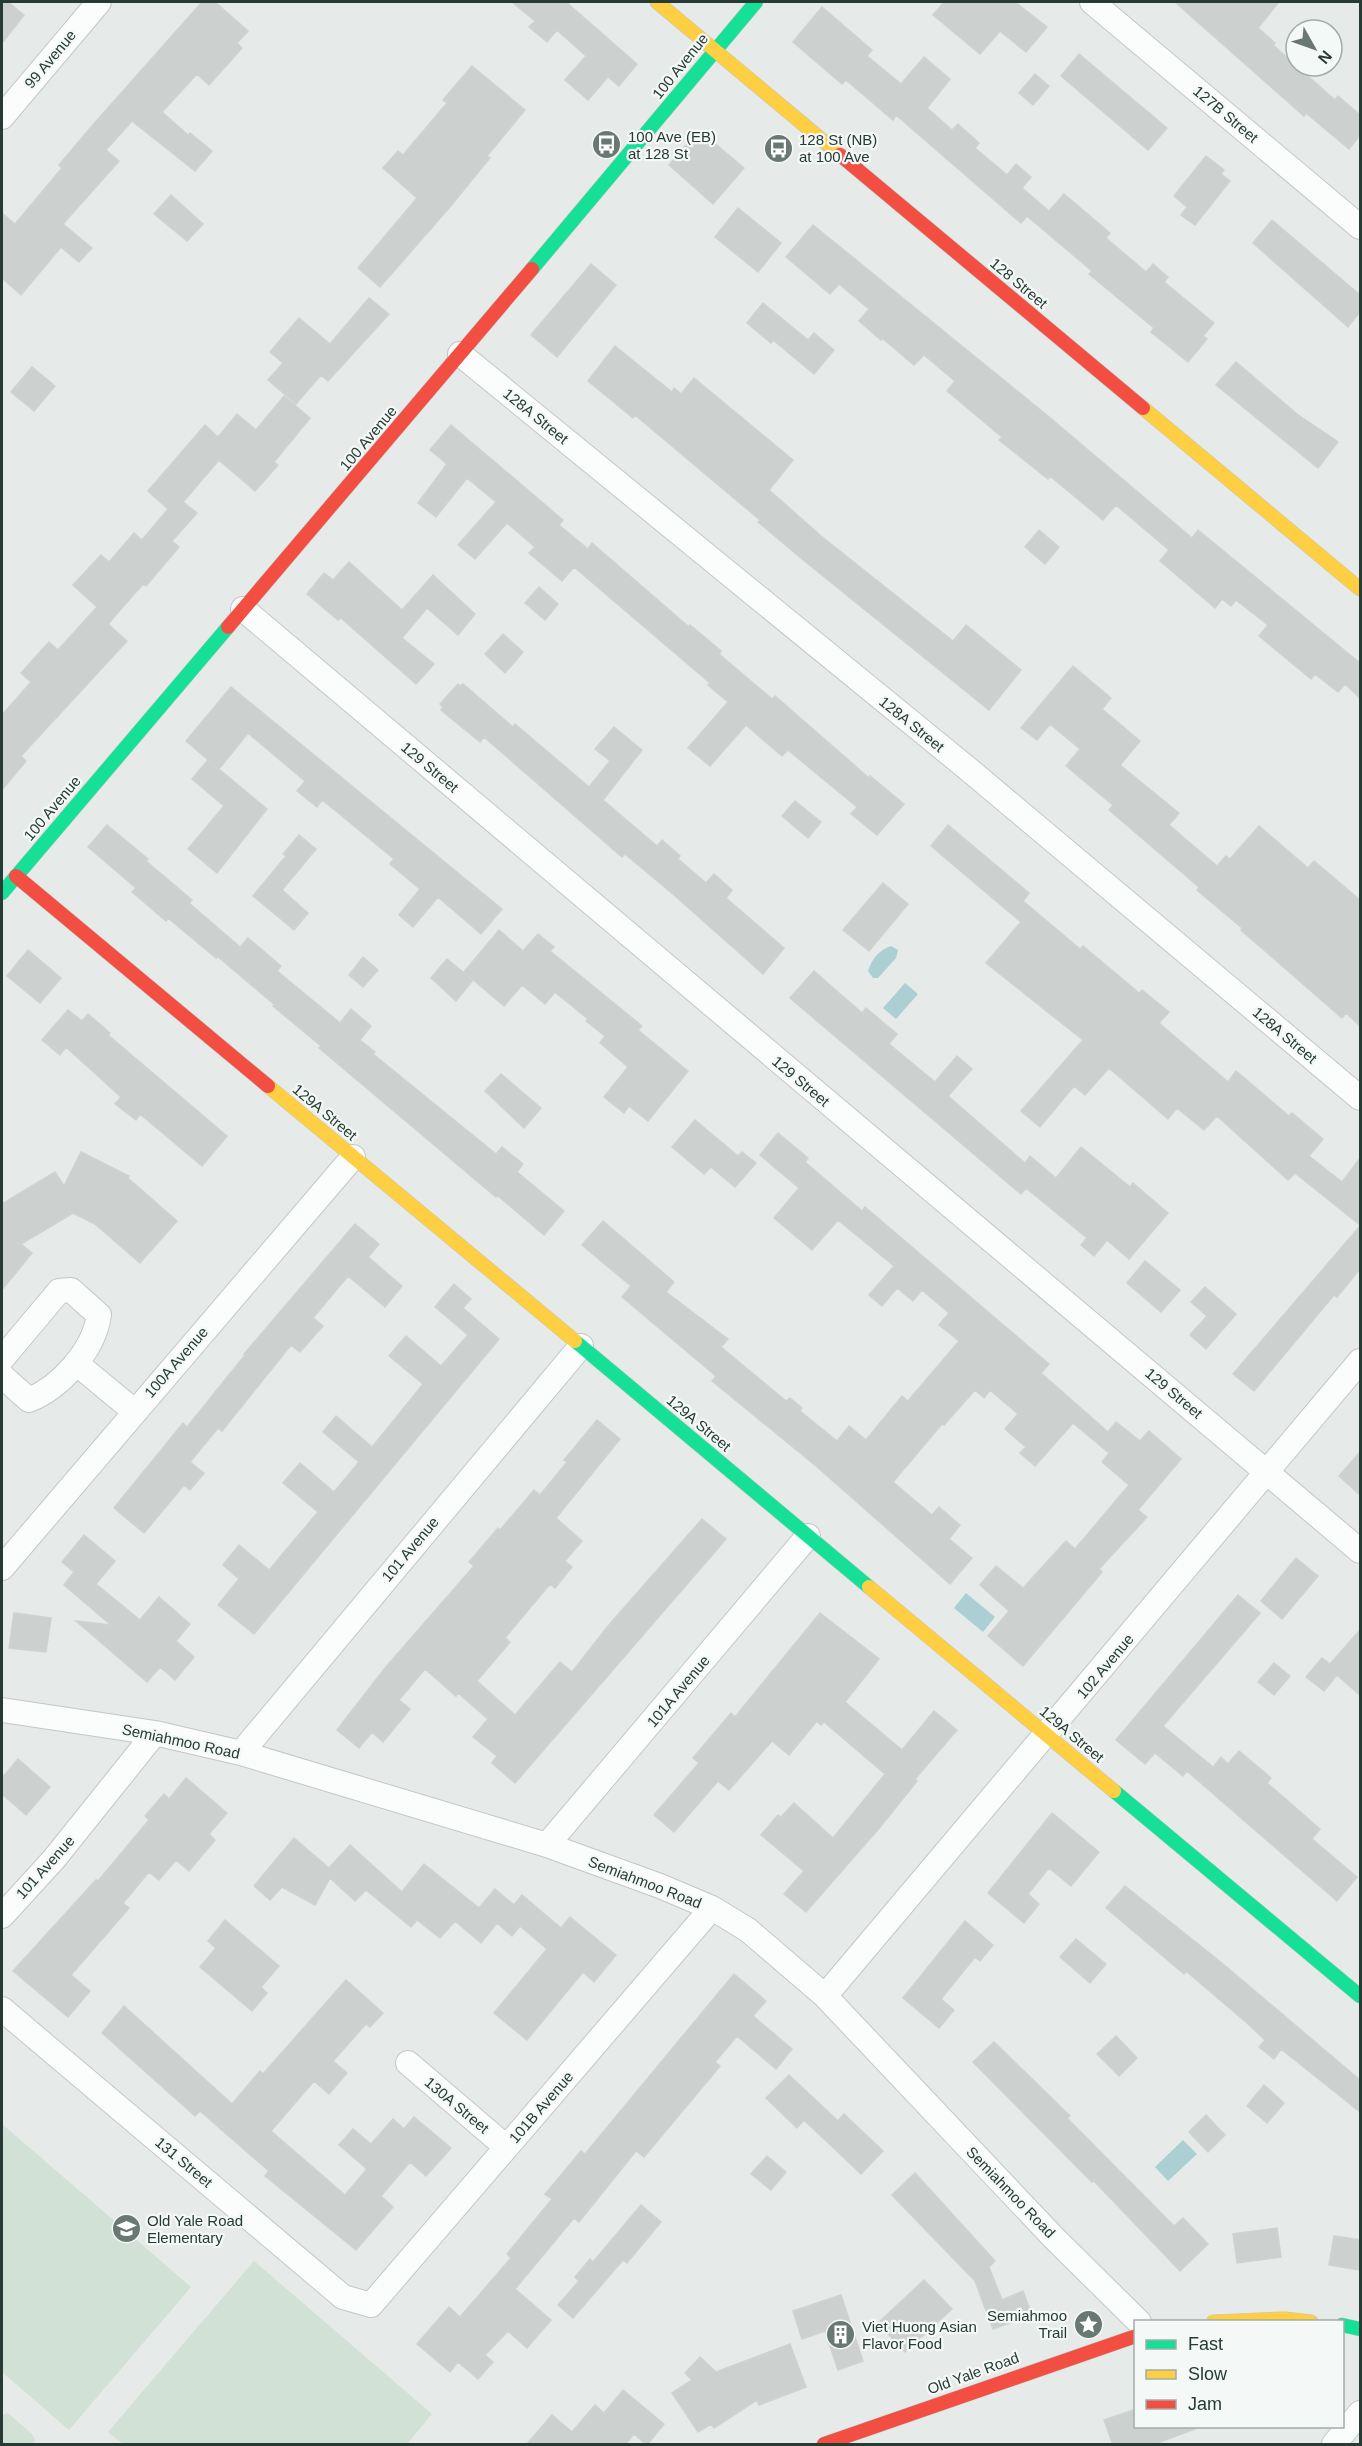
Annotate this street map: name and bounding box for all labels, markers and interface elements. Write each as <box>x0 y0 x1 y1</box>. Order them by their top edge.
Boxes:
north arrow <box>1284 18 1344 78</box>
street label: 99 Avenue <box>21 26 79 92</box>
street label: 100 Avenue <box>649 30 711 102</box>
text: N <box>1315 47 1335 67</box>
street label: 127B Street <box>1190 82 1262 147</box>
place label: 100 Ave (EB) at 128 St <box>628 128 716 162</box>
bus stop icon: 100 Ave (EB) at 128 St <box>591 129 623 161</box>
place label: 128 St (NB) at 100 Ave <box>799 131 877 165</box>
bus stop icon: 128 St (NB) at 100 Ave <box>762 132 794 164</box>
street label: 128 Street <box>987 254 1052 312</box>
street label: 128A Street <box>500 385 572 448</box>
street label: 100 Avenue <box>336 402 400 474</box>
street label: 128A Street <box>876 693 948 756</box>
street label: 129 Street <box>398 738 463 796</box>
street label: 100 Avenue <box>20 772 84 844</box>
street label: 128A Street <box>1250 1003 1321 1067</box>
street label: 129 Street <box>769 1052 834 1110</box>
street label: 129A Street <box>290 1080 361 1144</box>
street label: 100A Avenue <box>141 1323 211 1401</box>
street label: 129 Street <box>1142 1364 1207 1422</box>
street label: 129A Street <box>664 1391 735 1455</box>
street label: 101 Avenue <box>378 1513 442 1585</box>
street label: 102 Avenue <box>1073 1630 1137 1702</box>
street label: 101A Avenue <box>643 1652 713 1730</box>
street label: 129A Street <box>1037 1702 1108 1766</box>
street label: Semiahmoo Road <box>121 1720 241 1762</box>
street label: 101 Avenue <box>12 1832 78 1902</box>
street label: Semiahmoo Road <box>586 1853 704 1911</box>
street label: 101B Avenue <box>505 2068 577 2146</box>
street label: 130A Street <box>422 2073 493 2137</box>
street label: 131 Street <box>152 2133 217 2191</box>
street label: Semiahmoo Road <box>963 2143 1059 2241</box>
place label: Old Yale Road Elementary <box>147 2212 243 2246</box>
school or university icon: Old Yale Road Elementary <box>110 2213 142 2245</box>
place label: Semiahmoo Trail <box>987 2307 1067 2341</box>
place icon: Semiahmoo Trail <box>1072 2308 1104 2340</box>
place label: Viet Huong Asian Flavor Food <box>862 2318 977 2352</box>
building icon: Viet Huong Asian Flavor Food <box>825 2319 857 2351</box>
legend <box>1134 2320 1344 2428</box>
text: Fast <box>1188 2334 1223 2354</box>
street label: Old Yale Road <box>925 2349 1021 2397</box>
text: Slow <box>1188 2364 1228 2384</box>
text: Jam <box>1188 2394 1222 2414</box>

